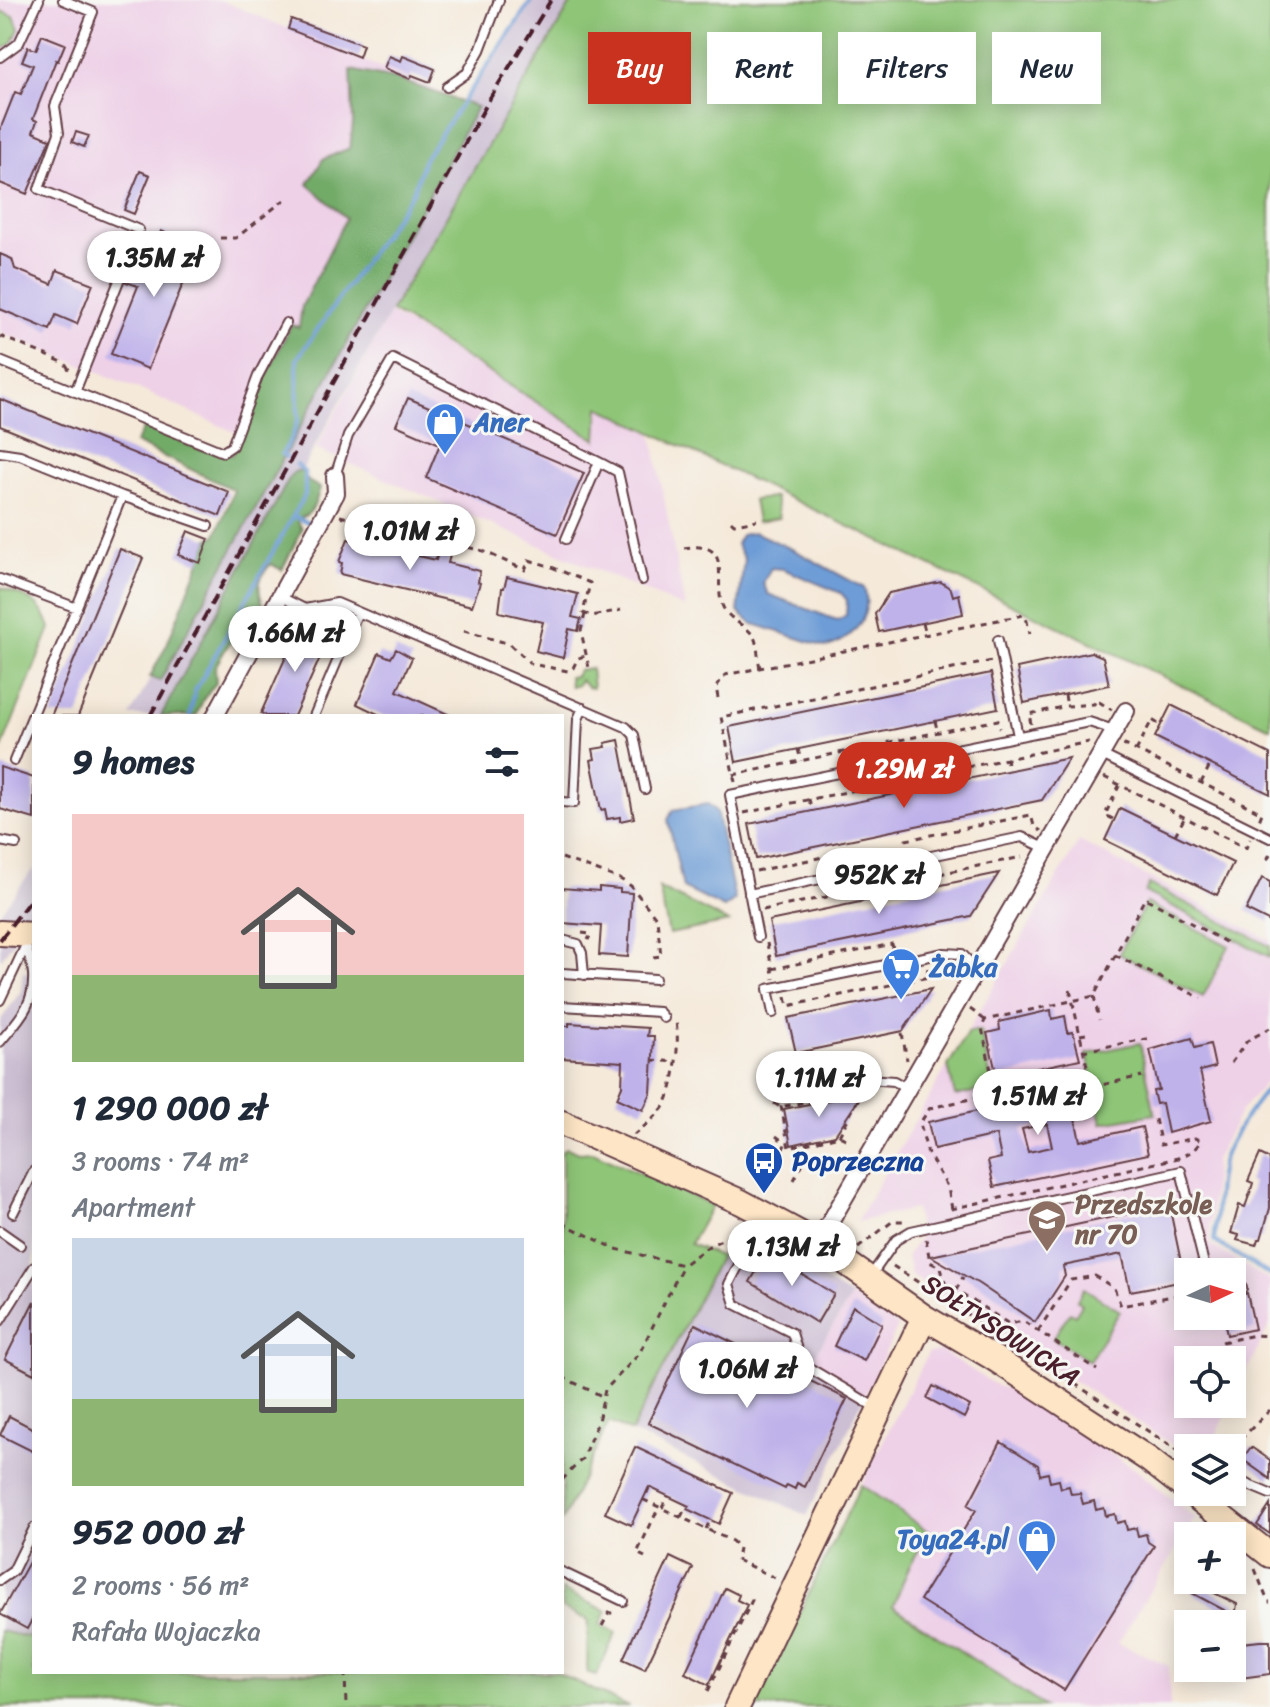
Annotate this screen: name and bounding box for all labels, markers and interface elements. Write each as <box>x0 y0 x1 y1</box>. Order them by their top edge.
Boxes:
chip: Buy <box>588 32 691 104</box>
chip: Rent <box>707 32 822 104</box>
chip: Filters <box>838 32 976 104</box>
chip: New <box>992 32 1101 104</box>
pin: 1.35M zł <box>71 231 237 299</box>
text: 1.35M zł <box>105 234 203 280</box>
place label: Aner <box>472 399 530 445</box>
shop icon: Aner <box>424 401 466 456</box>
pin: 1.01M zł <box>327 504 493 572</box>
text: 1.01M zł <box>362 507 458 553</box>
pin: 1.66M zł <box>212 606 378 674</box>
text: 1.66M zł <box>246 609 344 655</box>
text: 9 homes <box>72 732 194 792</box>
icon: filters <box>480 740 524 784</box>
pin: 1.29M zł <box>821 742 987 810</box>
text: 1.29M zł <box>855 745 953 791</box>
pin: 952K zł <box>805 848 953 916</box>
text: 952K zł <box>834 851 924 897</box>
icon: home <box>226 866 370 1010</box>
place label: Żabka <box>928 944 998 990</box>
supermarket icon: Żabka <box>880 946 922 1001</box>
pin: 1.11M zł <box>736 1051 902 1119</box>
text: 1.11M zł <box>774 1054 864 1100</box>
pin: 1.51M zł <box>955 1069 1121 1137</box>
text: 1.51M zł <box>991 1072 1085 1118</box>
text: 1 290 000 zł <box>72 1078 267 1138</box>
text: 3 rooms · 74 m² <box>72 1138 249 1184</box>
place label: Poprzeczna <box>792 1138 925 1184</box>
bus stop icon: Poprzeczna <box>743 1140 785 1195</box>
place label: Przedszkole nr 70 <box>1074 1181 1213 1257</box>
text: Apartment <box>72 1184 195 1230</box>
school or university icon: Przedszkole nr 70 <box>1026 1198 1068 1253</box>
pin: 1.13M zł <box>709 1220 875 1288</box>
text: 1.13M zł <box>745 1223 839 1269</box>
north arrow <box>1174 1258 1246 1330</box>
map controls <box>1174 1258 1246 1682</box>
street label: SOŁTYSOWICKA <box>912 1261 1090 1399</box>
icon: home <box>226 1290 370 1434</box>
pin: 1.06M zł <box>664 1342 830 1410</box>
text: 1.06M zł <box>697 1345 797 1391</box>
button: locate <box>1174 1346 1246 1418</box>
button: layers <box>1174 1434 1246 1506</box>
text: 952 000 zł <box>72 1502 243 1562</box>
place label: Toya24.pl <box>897 1516 1011 1562</box>
shop icon: Toya24.pl <box>1016 1518 1058 1573</box>
button: + <box>1174 1522 1246 1594</box>
text: 2 rooms · 56 m² <box>72 1562 250 1608</box>
text: Rafała Wojaczka <box>72 1608 261 1654</box>
button: − <box>1174 1610 1246 1682</box>

